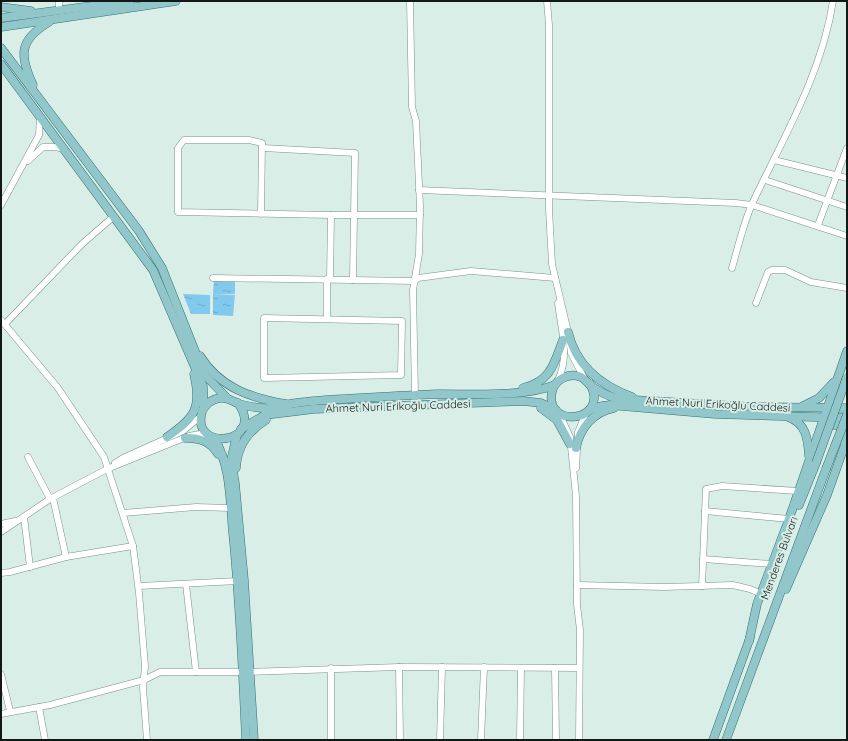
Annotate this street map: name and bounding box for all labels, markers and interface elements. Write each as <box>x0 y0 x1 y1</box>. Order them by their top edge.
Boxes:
street label: Ahmet Nuri Erikoğlu Caddesi <box>645 393 791 415</box>
street label: Ahmet Nuri Erikoğlu Caddesi <box>325 396 471 416</box>
street label: Menderes Bulvarı <box>757 514 801 602</box>

